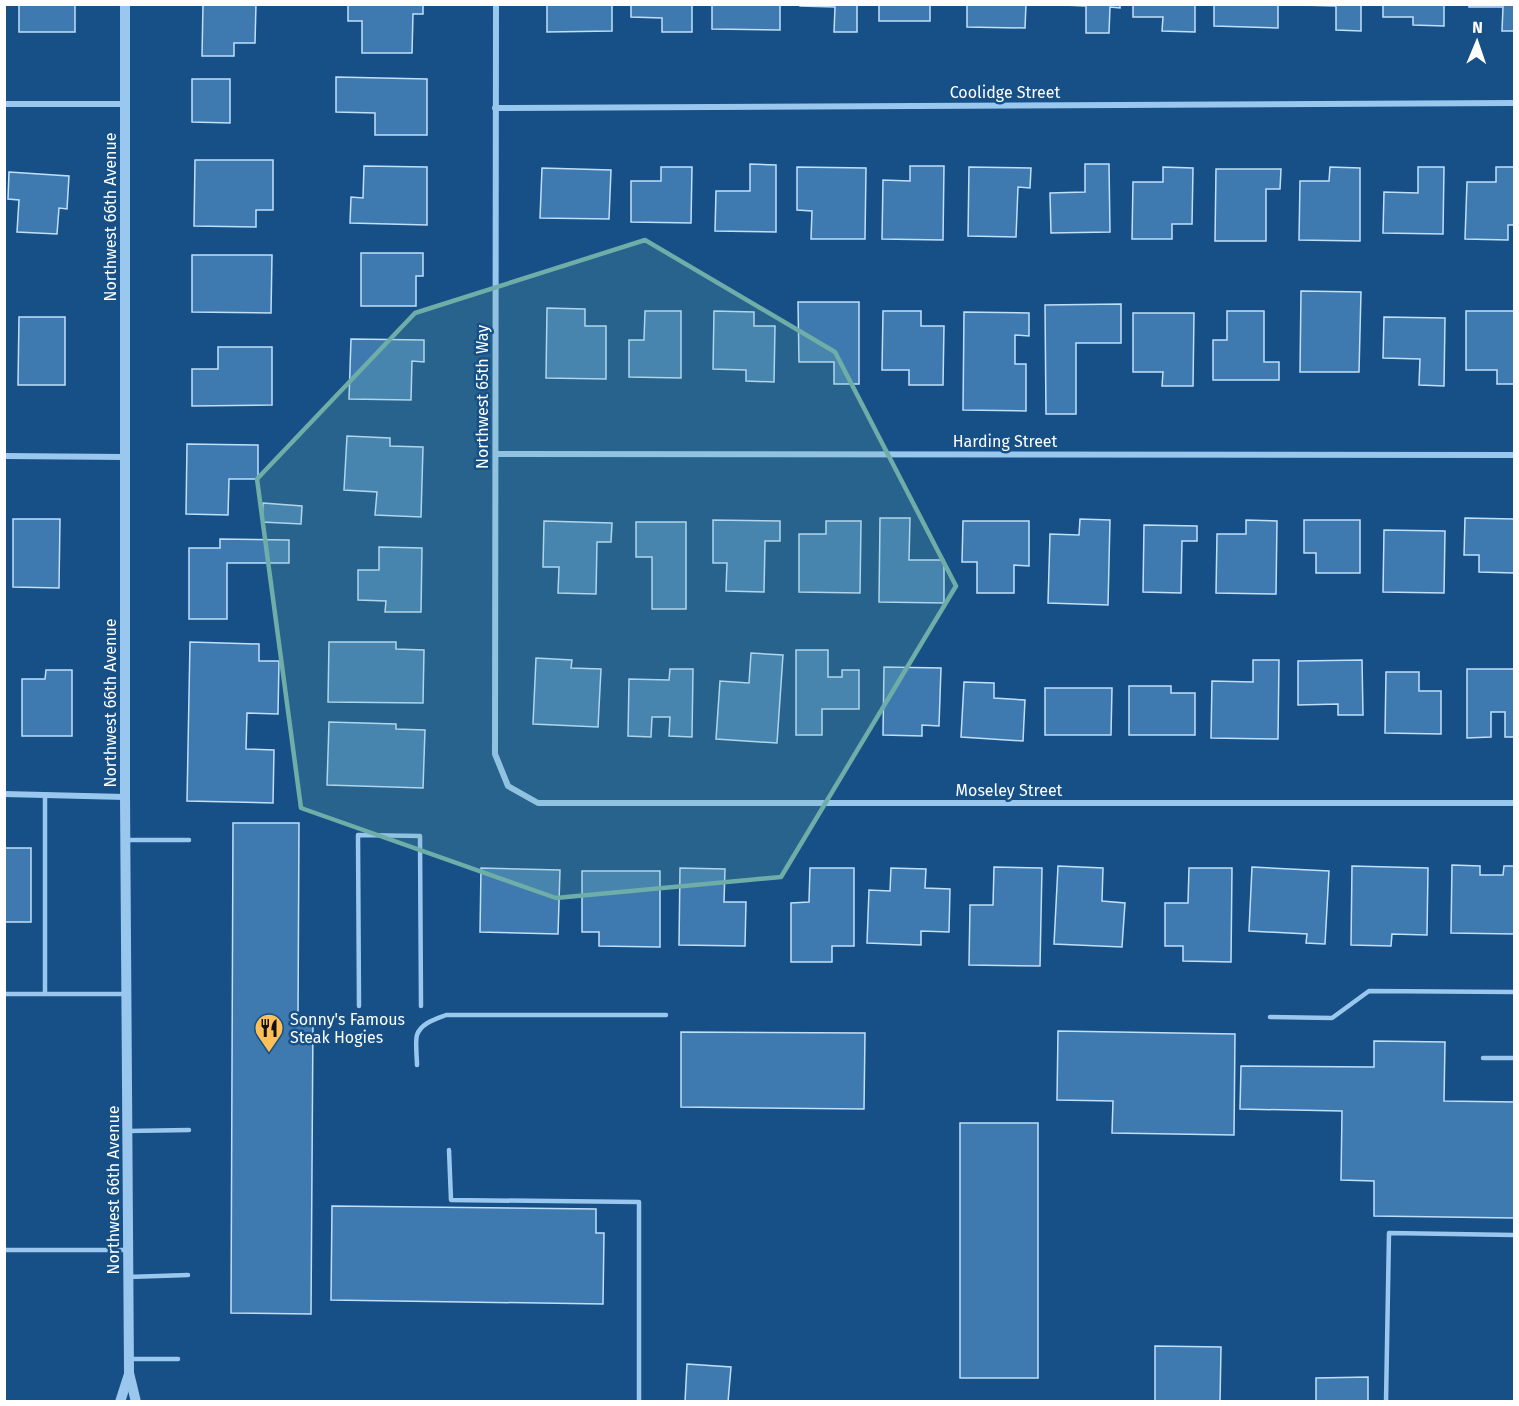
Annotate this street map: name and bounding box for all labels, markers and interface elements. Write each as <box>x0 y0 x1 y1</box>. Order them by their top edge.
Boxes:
north arrow <box>1447 12 1507 72</box>
text: N <box>1472 18 1483 37</box>
street label: Coolidge Street <box>950 83 1060 102</box>
street label: Northwest 66th Avenue <box>101 133 120 301</box>
street label: Northwest 65th Way <box>473 325 492 469</box>
street label: Harding Street <box>953 432 1058 451</box>
street label: Northwest 66th Avenue <box>101 619 120 787</box>
street label: Moseley Street <box>956 781 1063 800</box>
place label: Sonny's Famous Steak Hogies <box>290 1010 405 1047</box>
restaurant icon: Sonny's Famous Steak Hogies <box>253 1012 285 1054</box>
street label: Northwest 66th Avenue <box>104 1106 123 1274</box>

